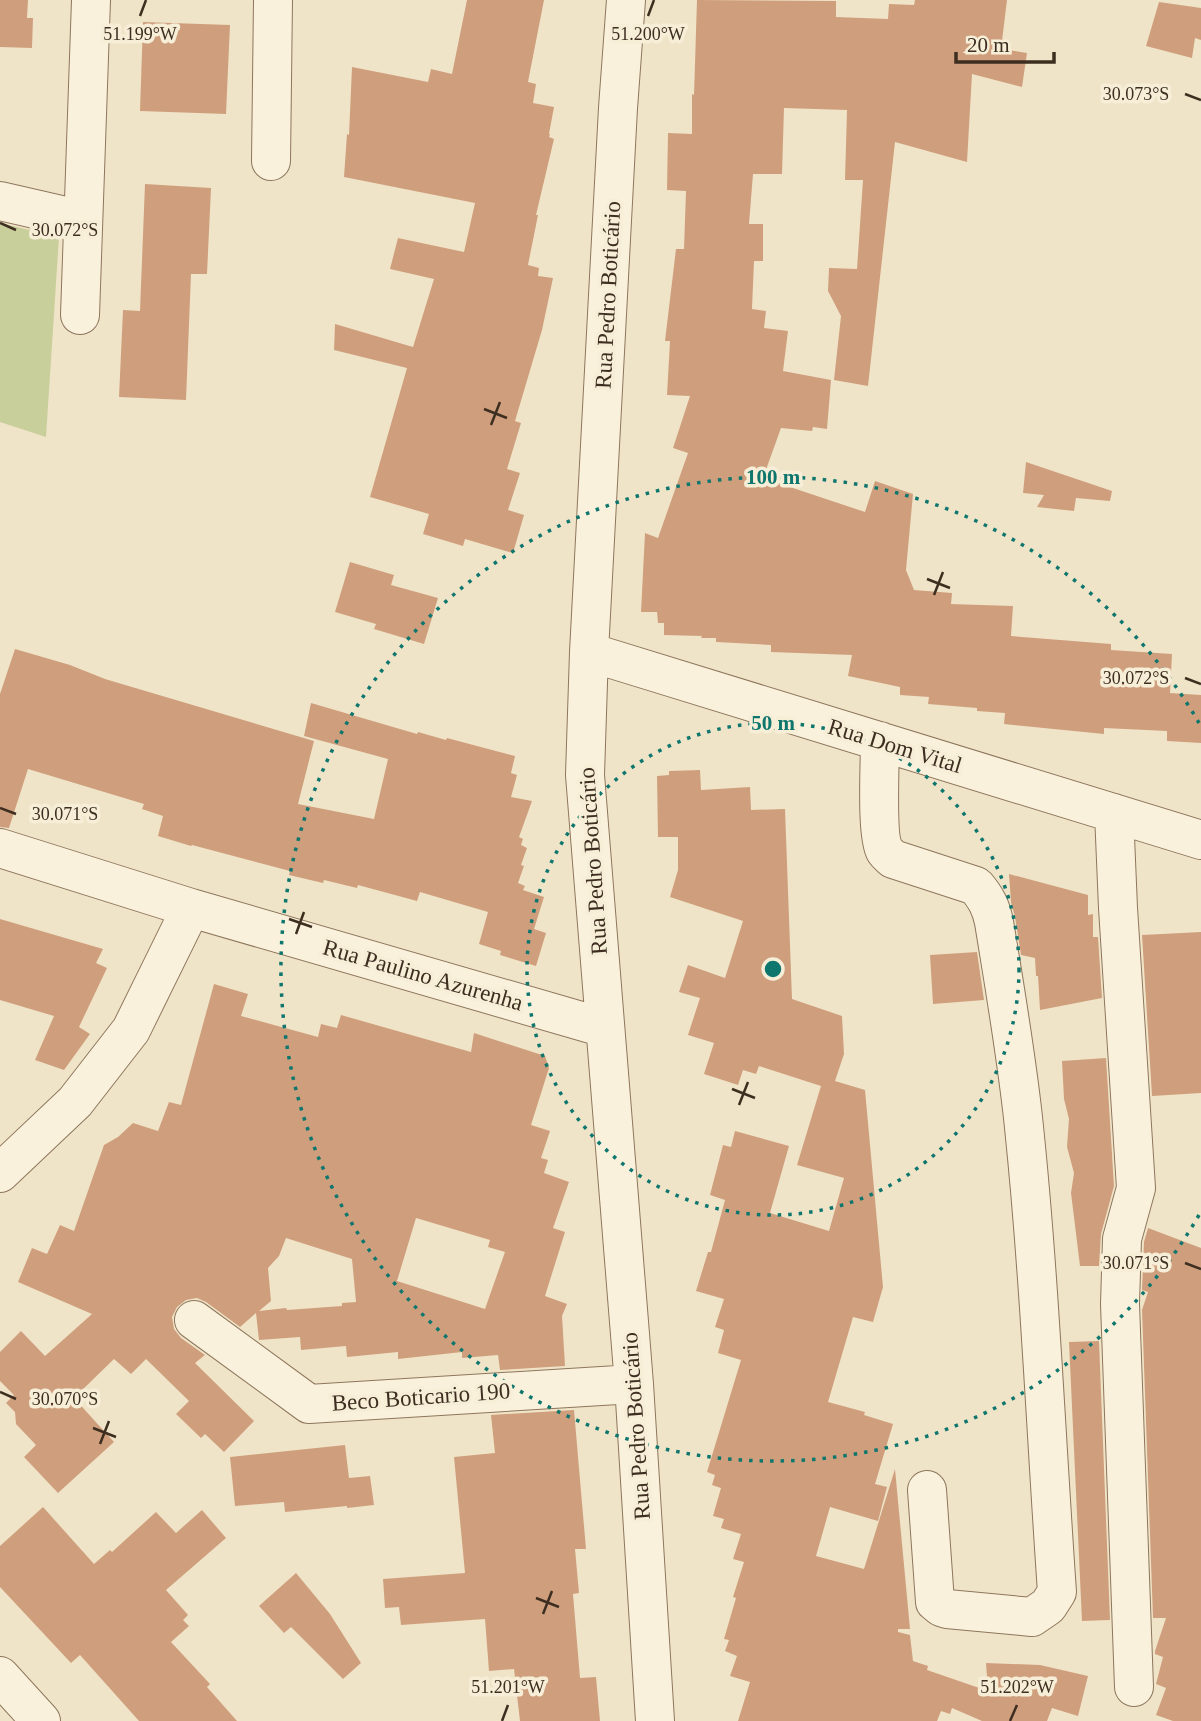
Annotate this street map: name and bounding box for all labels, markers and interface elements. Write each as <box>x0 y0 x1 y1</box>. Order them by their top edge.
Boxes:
scale bar <box>956 21 1054 65</box>
text: 51.199°W <box>103 24 177 44</box>
text: 51.200°W <box>611 24 685 44</box>
text: 20 m <box>967 33 1010 57</box>
text: 30.073°S <box>1103 84 1169 104</box>
street label: Rua Pedro Boticário <box>591 201 625 389</box>
text: 30.072°S <box>32 220 98 240</box>
text: 100 m <box>746 465 801 489</box>
text: 30.072°S <box>1103 668 1169 688</box>
text: 50 m <box>751 711 795 735</box>
street label: Rua Dom Vital <box>825 714 965 778</box>
street label: Rua Pedro Boticário <box>574 766 612 956</box>
text: 30.071°S <box>32 804 98 824</box>
street label: Rua Paulino Azurenha <box>320 934 526 1016</box>
centre of rings <box>761 957 785 981</box>
text: 30.071°S <box>1103 1253 1169 1273</box>
street label: Rua Pedro Boticário <box>617 1331 655 1521</box>
street label: Beco Boticario 190 <box>331 1378 511 1416</box>
text: 30.070°S <box>32 1389 98 1409</box>
text: 51.201°W <box>471 1677 545 1697</box>
text: 51.202°W <box>980 1677 1054 1697</box>

